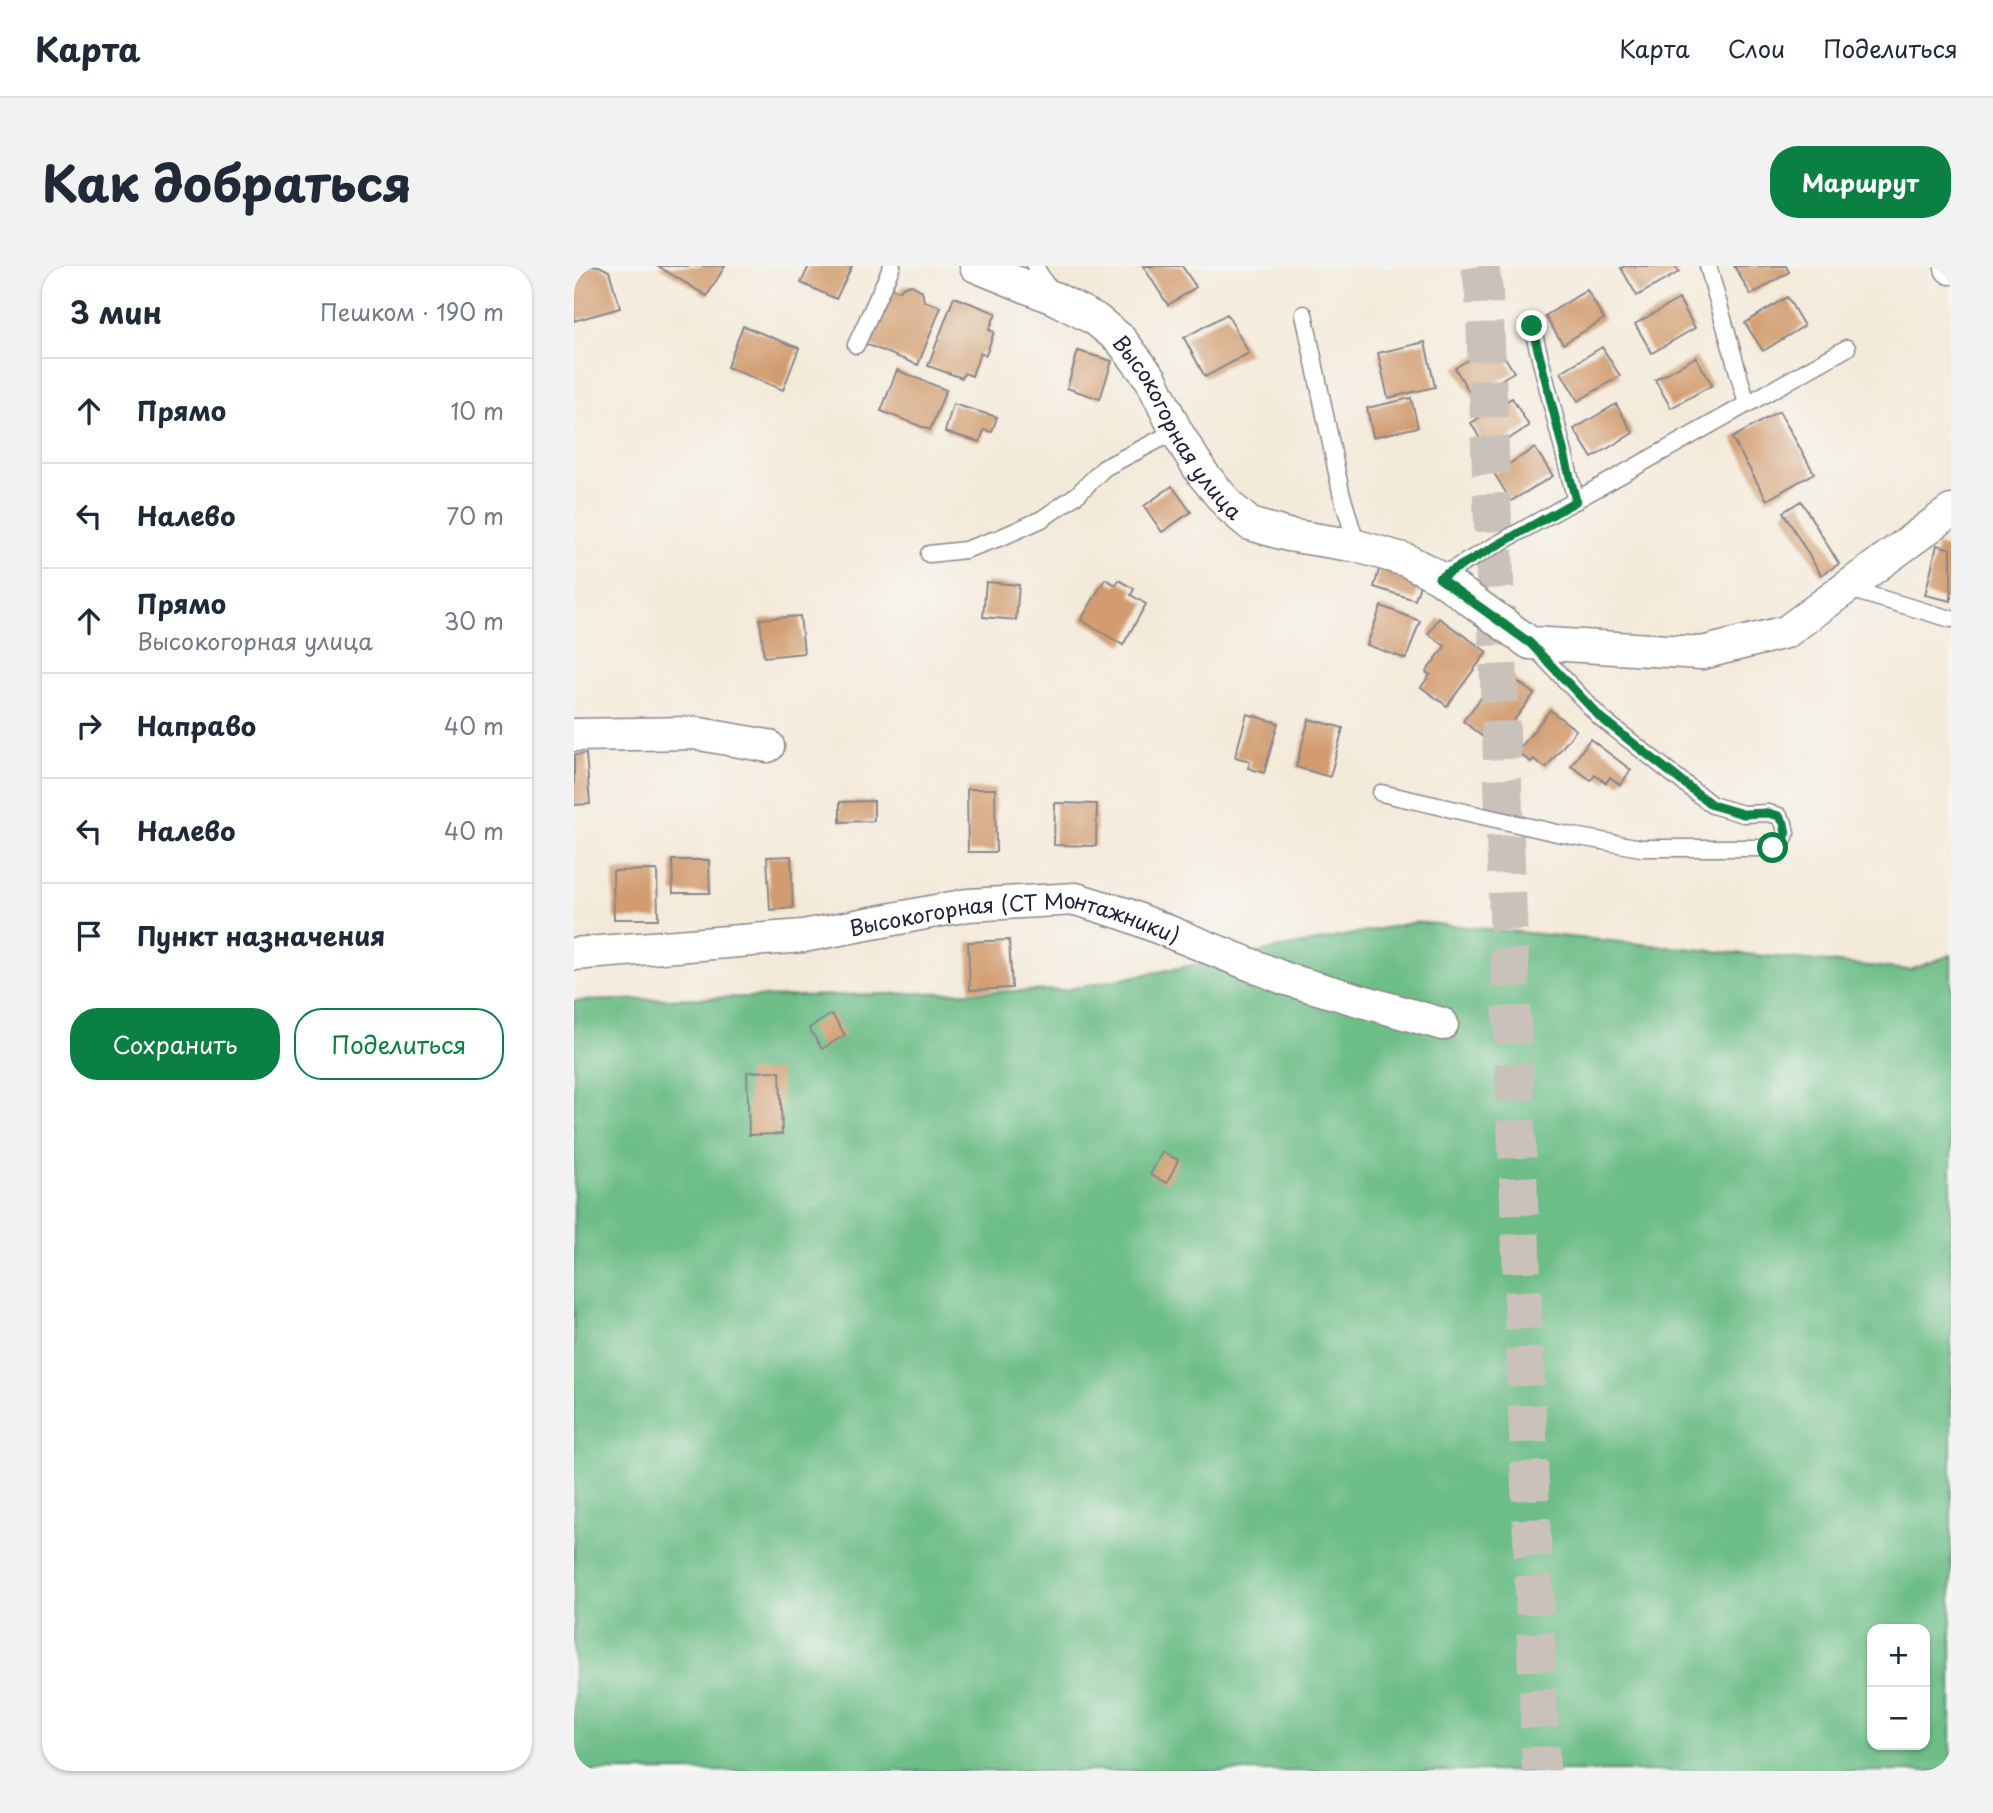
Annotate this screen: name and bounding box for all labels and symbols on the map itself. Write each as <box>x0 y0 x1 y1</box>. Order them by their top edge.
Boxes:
route end <box>1516 310 1547 341</box>
street label: Высокогорная улица <box>1106 328 1250 527</box>
route start <box>1757 832 1788 863</box>
street label: Высокогорная (СТ Монтажники) <box>846 883 1185 951</box>

